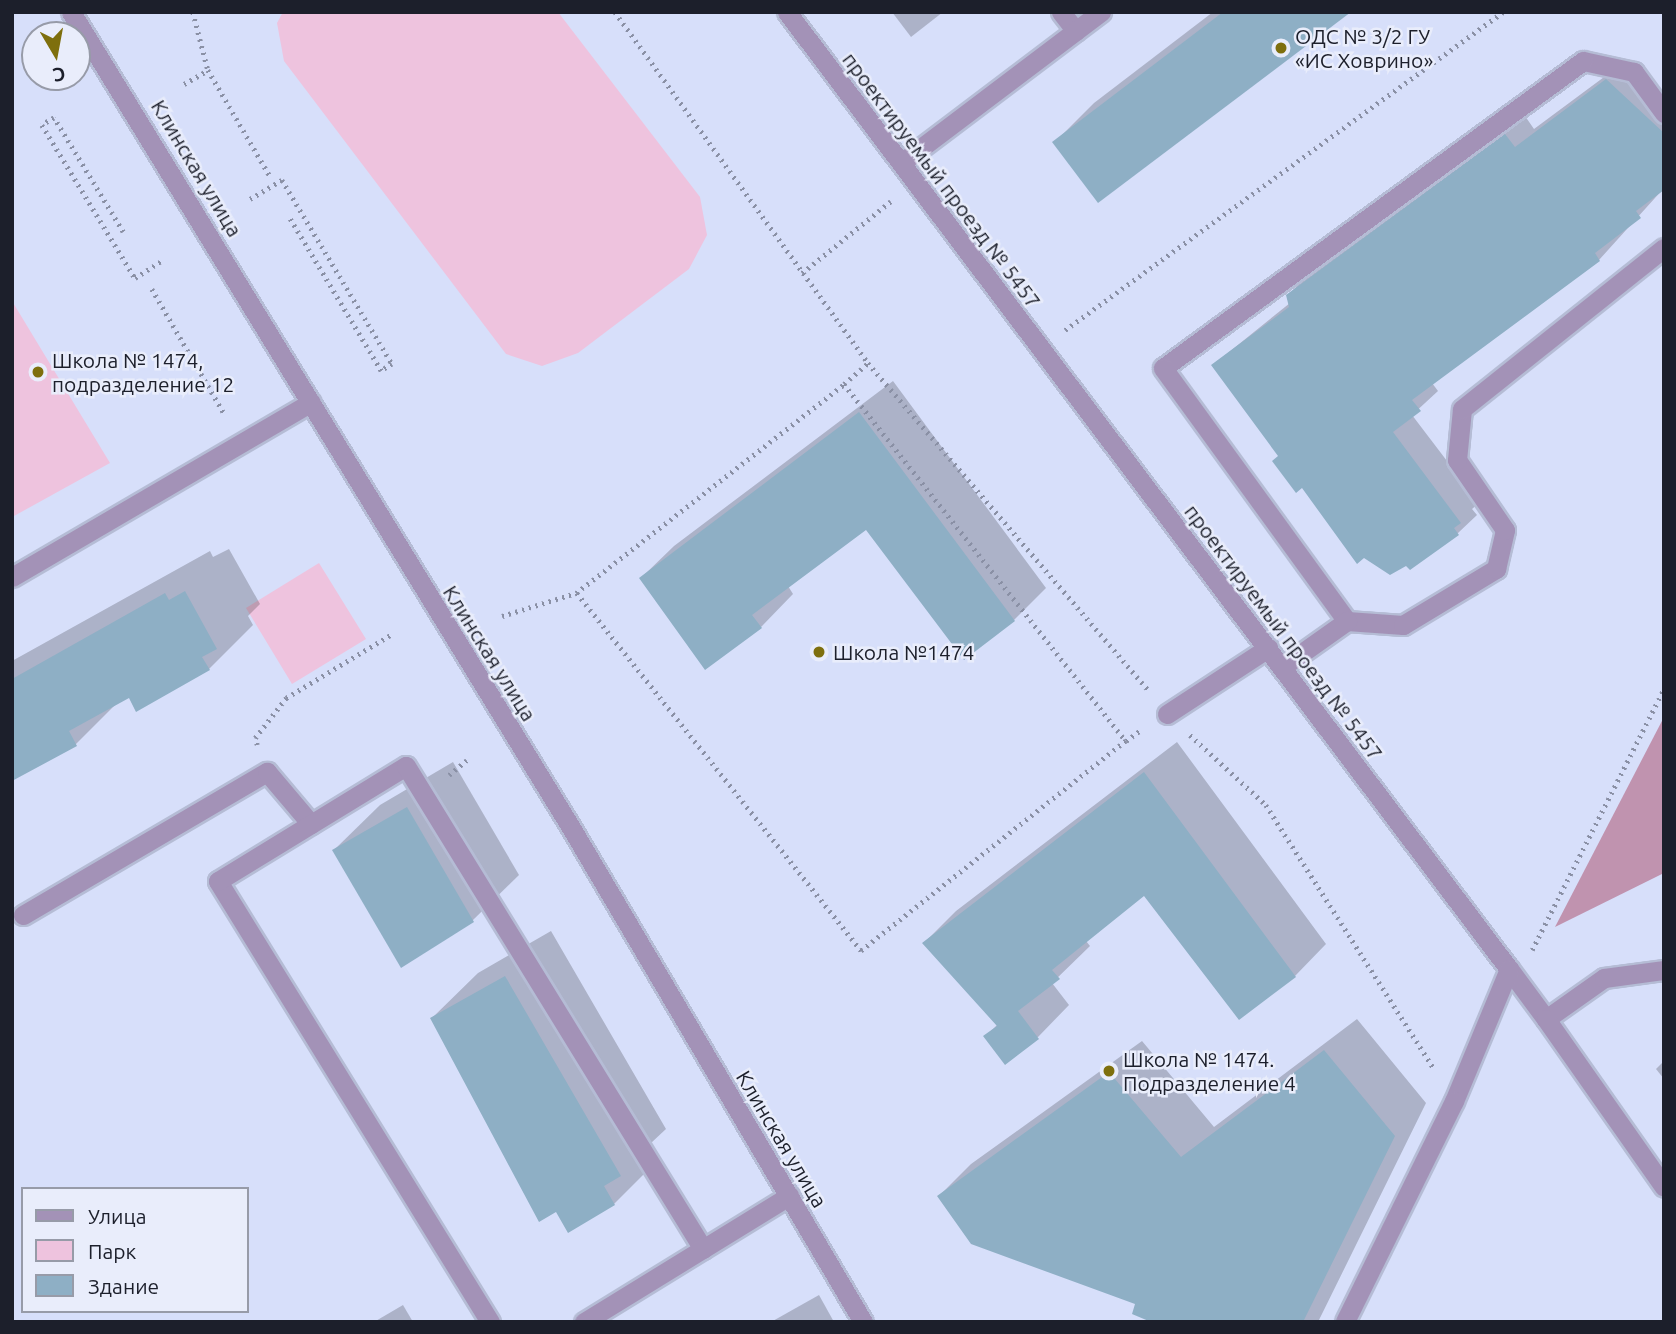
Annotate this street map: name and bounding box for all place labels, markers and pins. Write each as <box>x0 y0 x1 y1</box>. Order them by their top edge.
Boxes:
place label: ОДС № 3/2 ГУ «ИС Ховрино» <box>1295 23 1433 73</box>
marker: ОДС № 3/2 ГУ «ИС Ховрино» <box>1273 40 1289 56</box>
place label: Школа № 1474, подразделение 12 <box>52 347 234 397</box>
marker: Школа № 1474, подразделение 12 <box>30 364 46 380</box>
place label: Школа №1474 <box>833 639 974 665</box>
marker: Школа №1474 <box>811 644 827 660</box>
place label: Школа № 1474. Подразделение 4 <box>1123 1046 1296 1096</box>
marker: Школа № 1474. Подразделение 4 <box>1101 1063 1117 1079</box>

